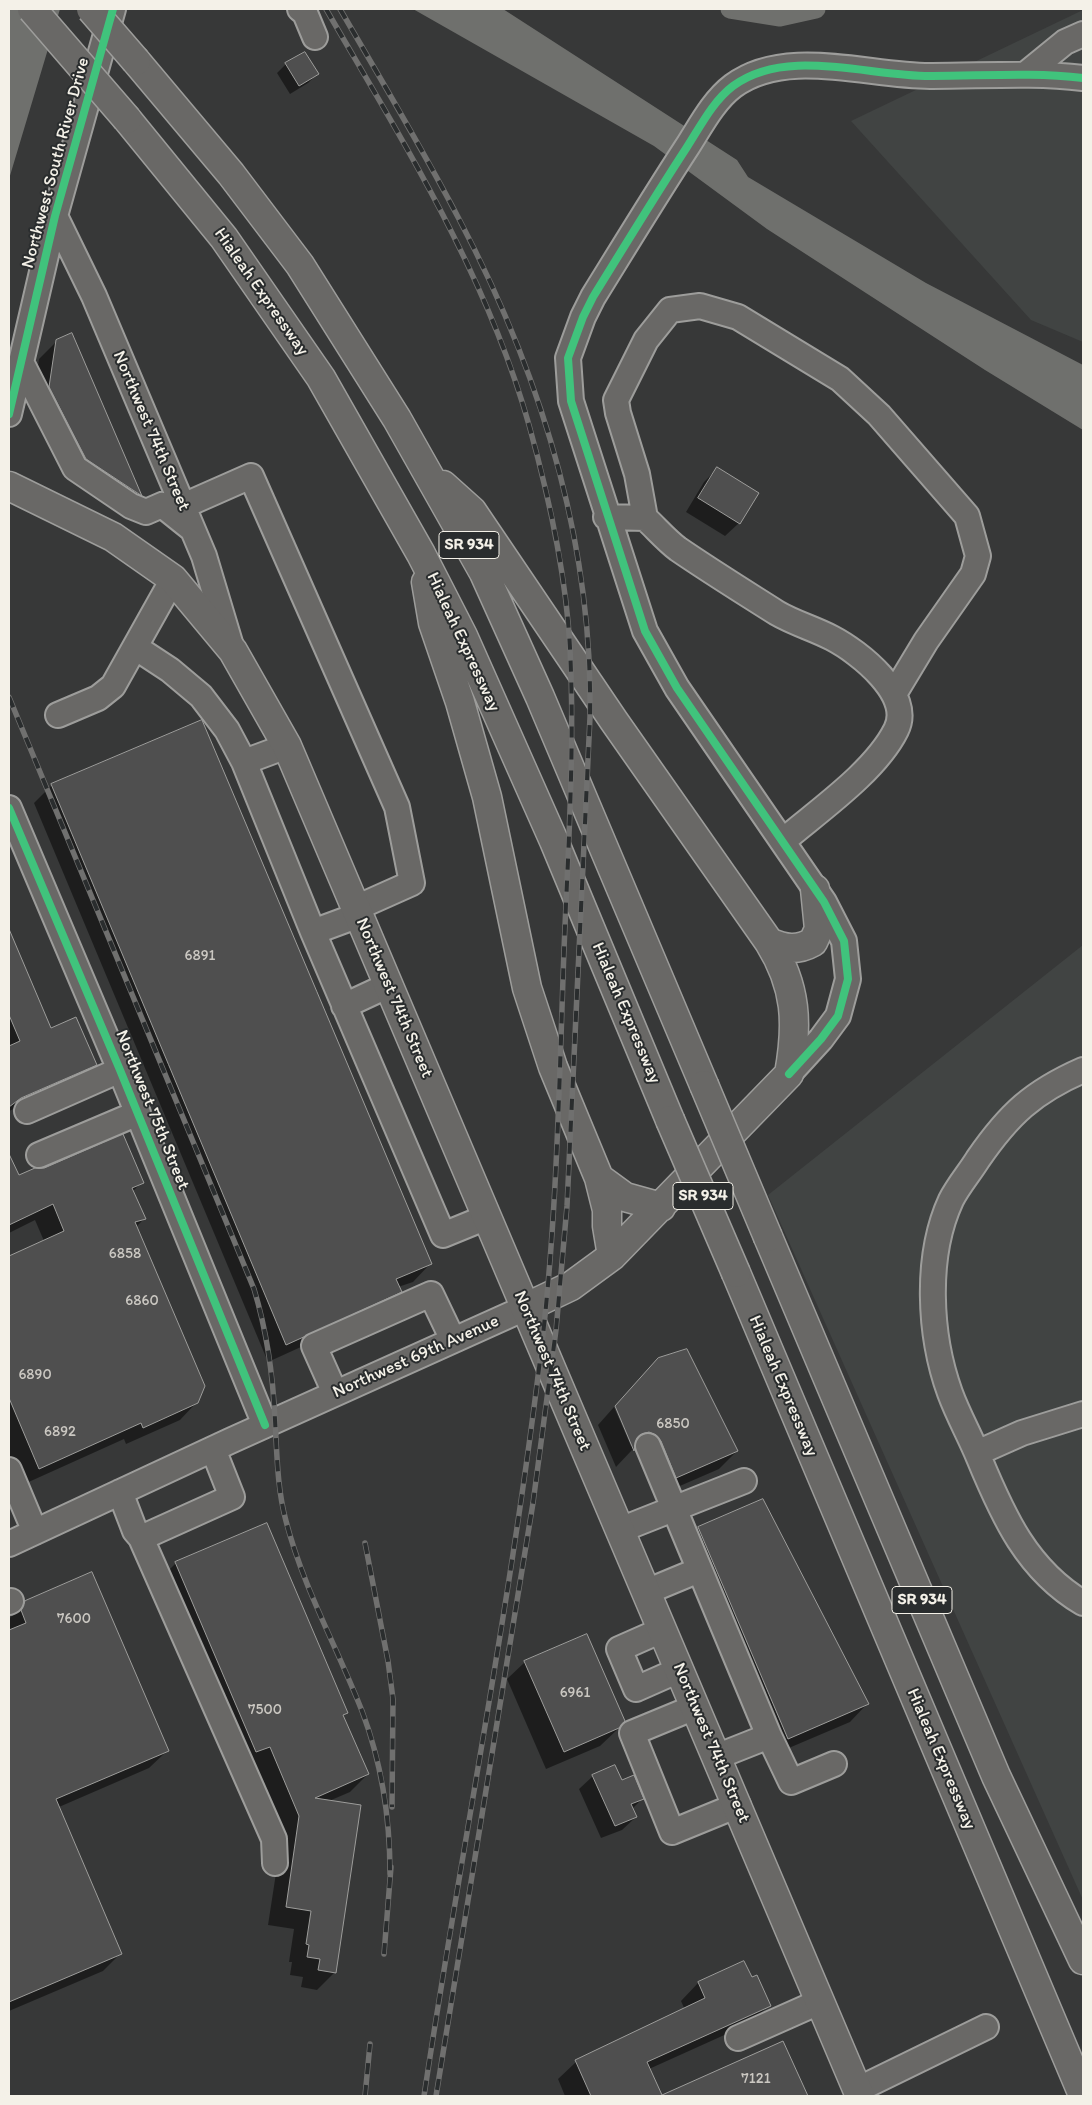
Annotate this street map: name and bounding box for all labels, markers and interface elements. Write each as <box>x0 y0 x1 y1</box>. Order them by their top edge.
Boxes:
street label: Northwest South River Drive <box>17 55 95 271</box>
street label: Hialeah Expressway <box>209 224 313 360</box>
street label: Northwest 74th Street <box>107 348 195 514</box>
road number: SR 934 <box>439 532 499 558</box>
street label: Hialeah Expressway <box>421 569 505 715</box>
street label: Northwest 74th Street <box>350 915 438 1081</box>
street label: Hialeah Expressway <box>587 939 665 1087</box>
house number: 6891 <box>185 947 215 965</box>
street label: Northwest 75th Street <box>110 1027 194 1193</box>
road number: SR 934 <box>673 1182 733 1210</box>
house number: 6858 <box>109 1245 141 1263</box>
street label: Northwest 74th Street <box>508 1288 596 1454</box>
house number: 6860 <box>125 1292 159 1310</box>
street label: Northwest 69th Avenue <box>330 1311 502 1403</box>
street label: Hialeah Expressway <box>744 1312 822 1460</box>
house number: 6890 <box>18 1366 52 1384</box>
house number: 6850 <box>656 1415 690 1433</box>
house number: 6892 <box>44 1423 76 1441</box>
road number: SR 934 <box>892 1586 952 1614</box>
house number: 7600 <box>57 1610 91 1628</box>
street label: Northwest 74th Street <box>667 1660 755 1826</box>
house number: 6961 <box>560 1684 590 1702</box>
street label: Hialeah Expressway <box>902 1685 980 1833</box>
house number: 7500 <box>248 1701 282 1719</box>
house number: 7121 <box>741 2070 771 2088</box>

